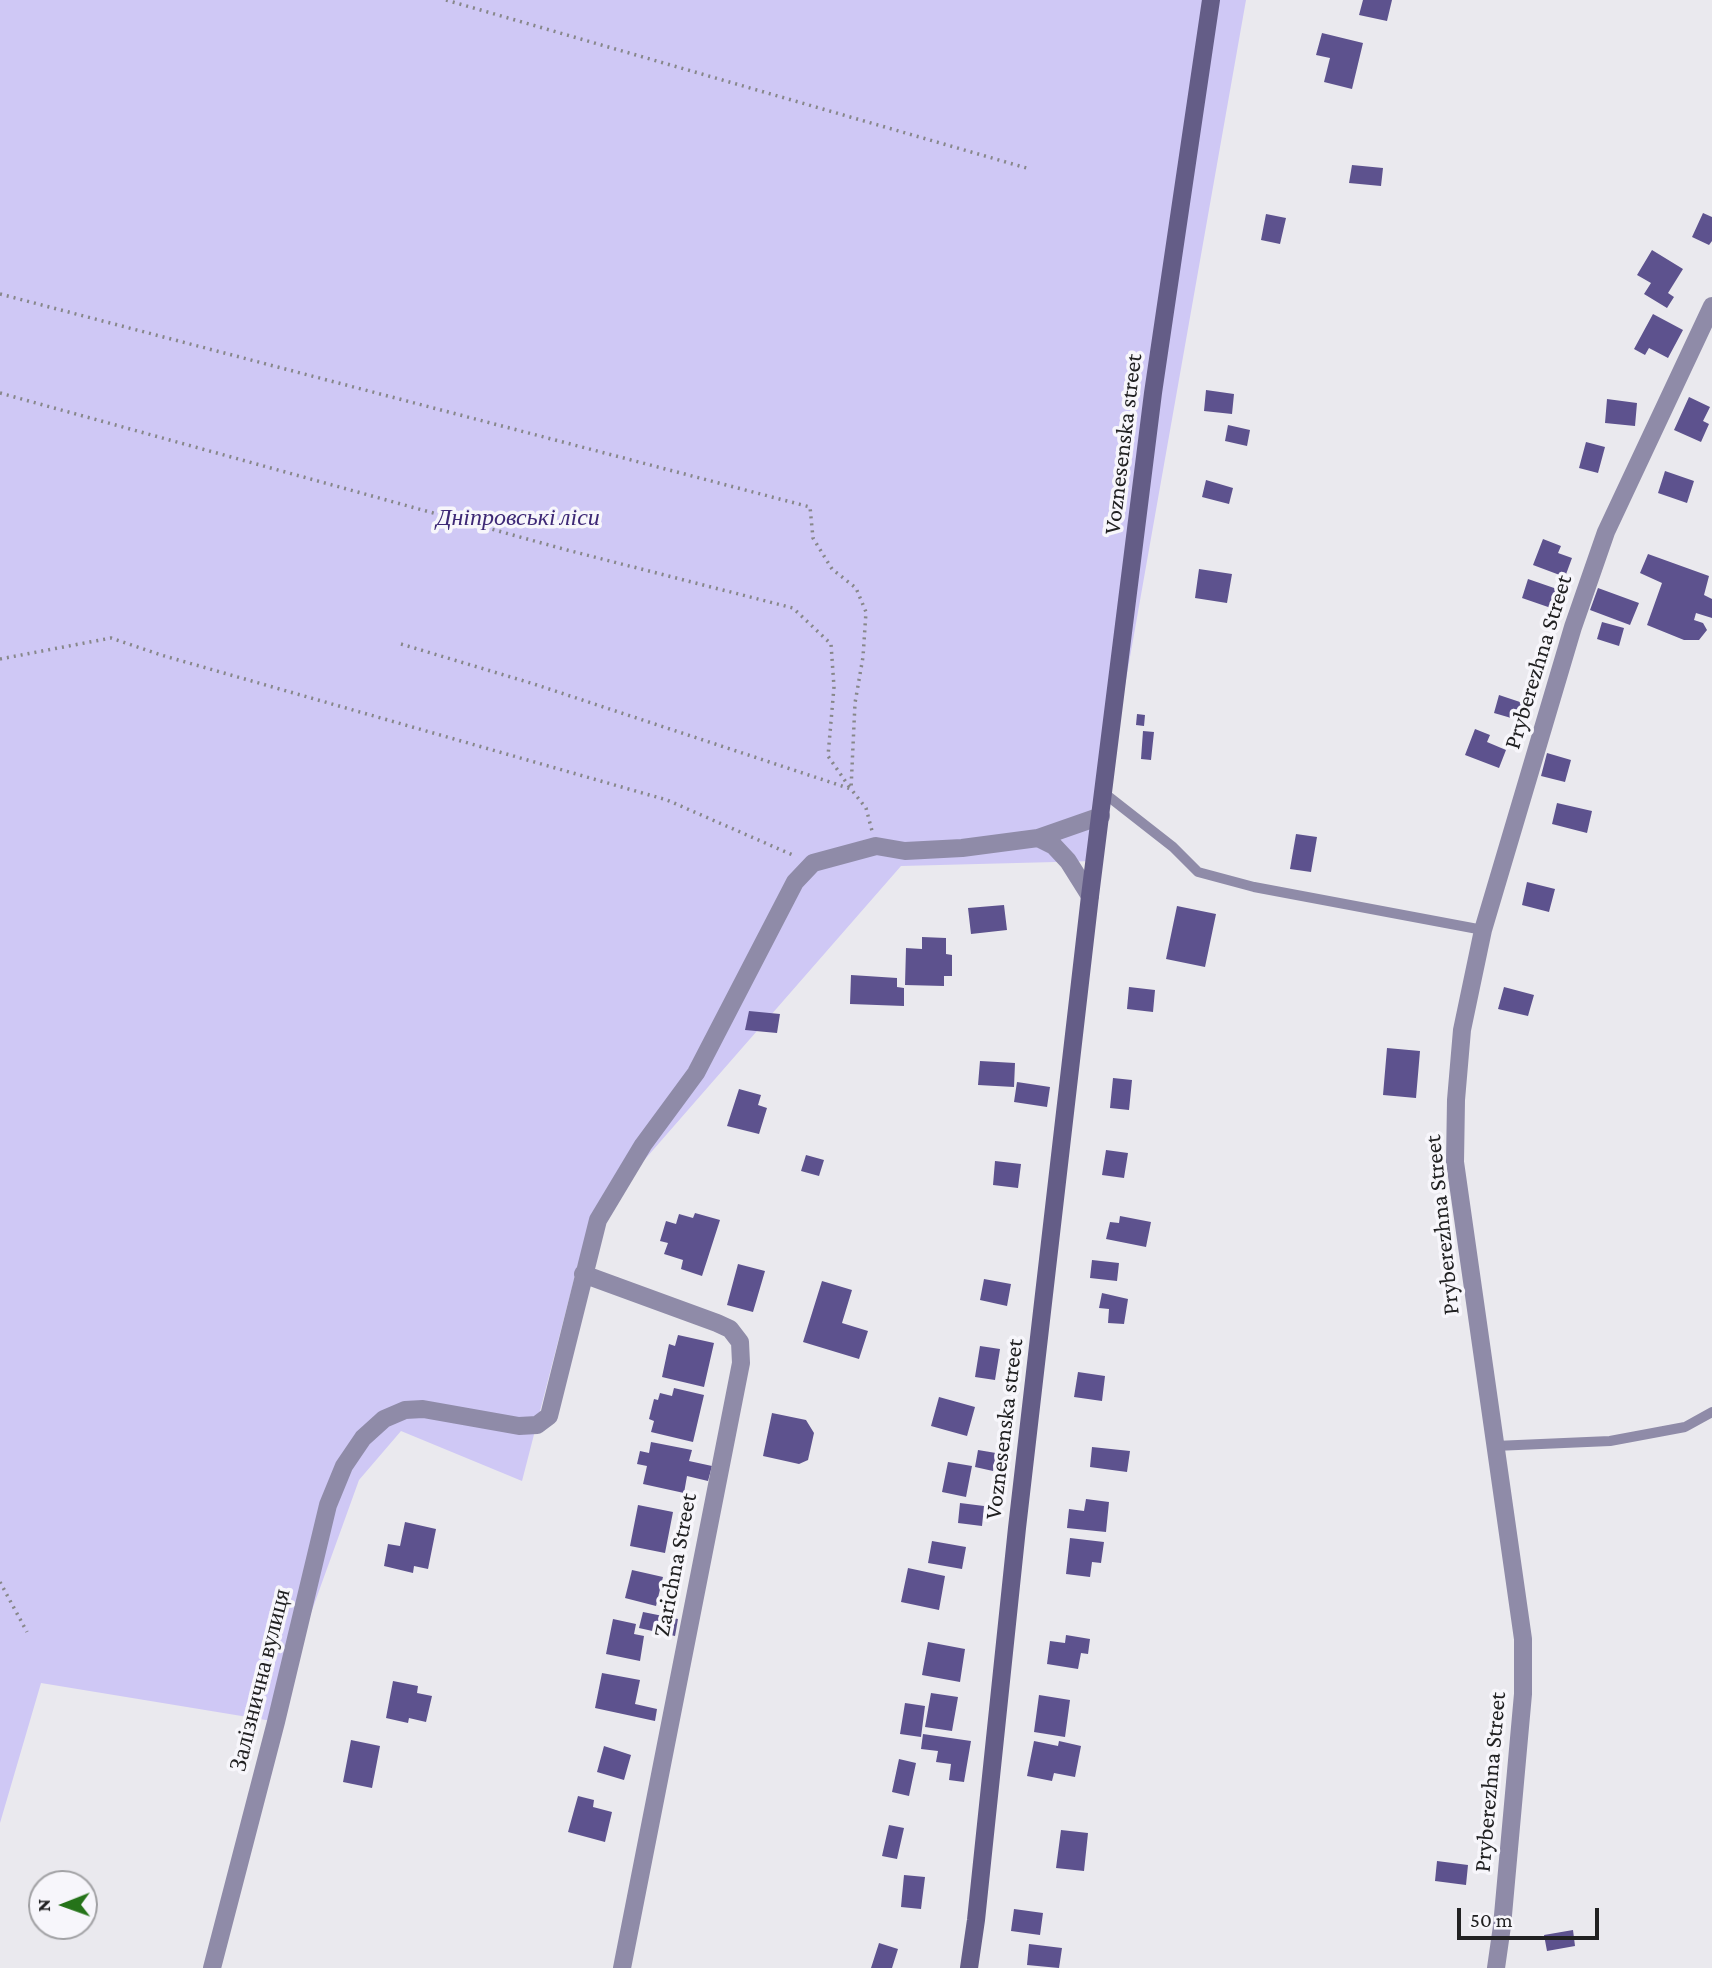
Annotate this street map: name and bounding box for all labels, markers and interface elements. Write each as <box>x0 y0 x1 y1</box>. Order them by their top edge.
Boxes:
street label: Voznesenska street <box>1098 352 1148 536</box>
park label: Дніпровські ліси <box>436 504 600 532</box>
street label: Pryberezhna Street <box>1498 571 1578 753</box>
street label: Pryberezhna Street <box>1418 1134 1466 1316</box>
street label: Voznesenska street <box>979 1337 1029 1521</box>
street label: Zarichna Street <box>647 1491 703 1639</box>
street label: Залізнична вулиця <box>223 1586 297 1774</box>
street label: Pryberezhna Street <box>1468 1691 1512 1873</box>
north arrow <box>28 1870 98 1940</box>
scale bar <box>1460 1895 1602 1939</box>
text: N <box>33 1899 54 1912</box>
text: 50 m <box>1470 1908 1513 1932</box>

